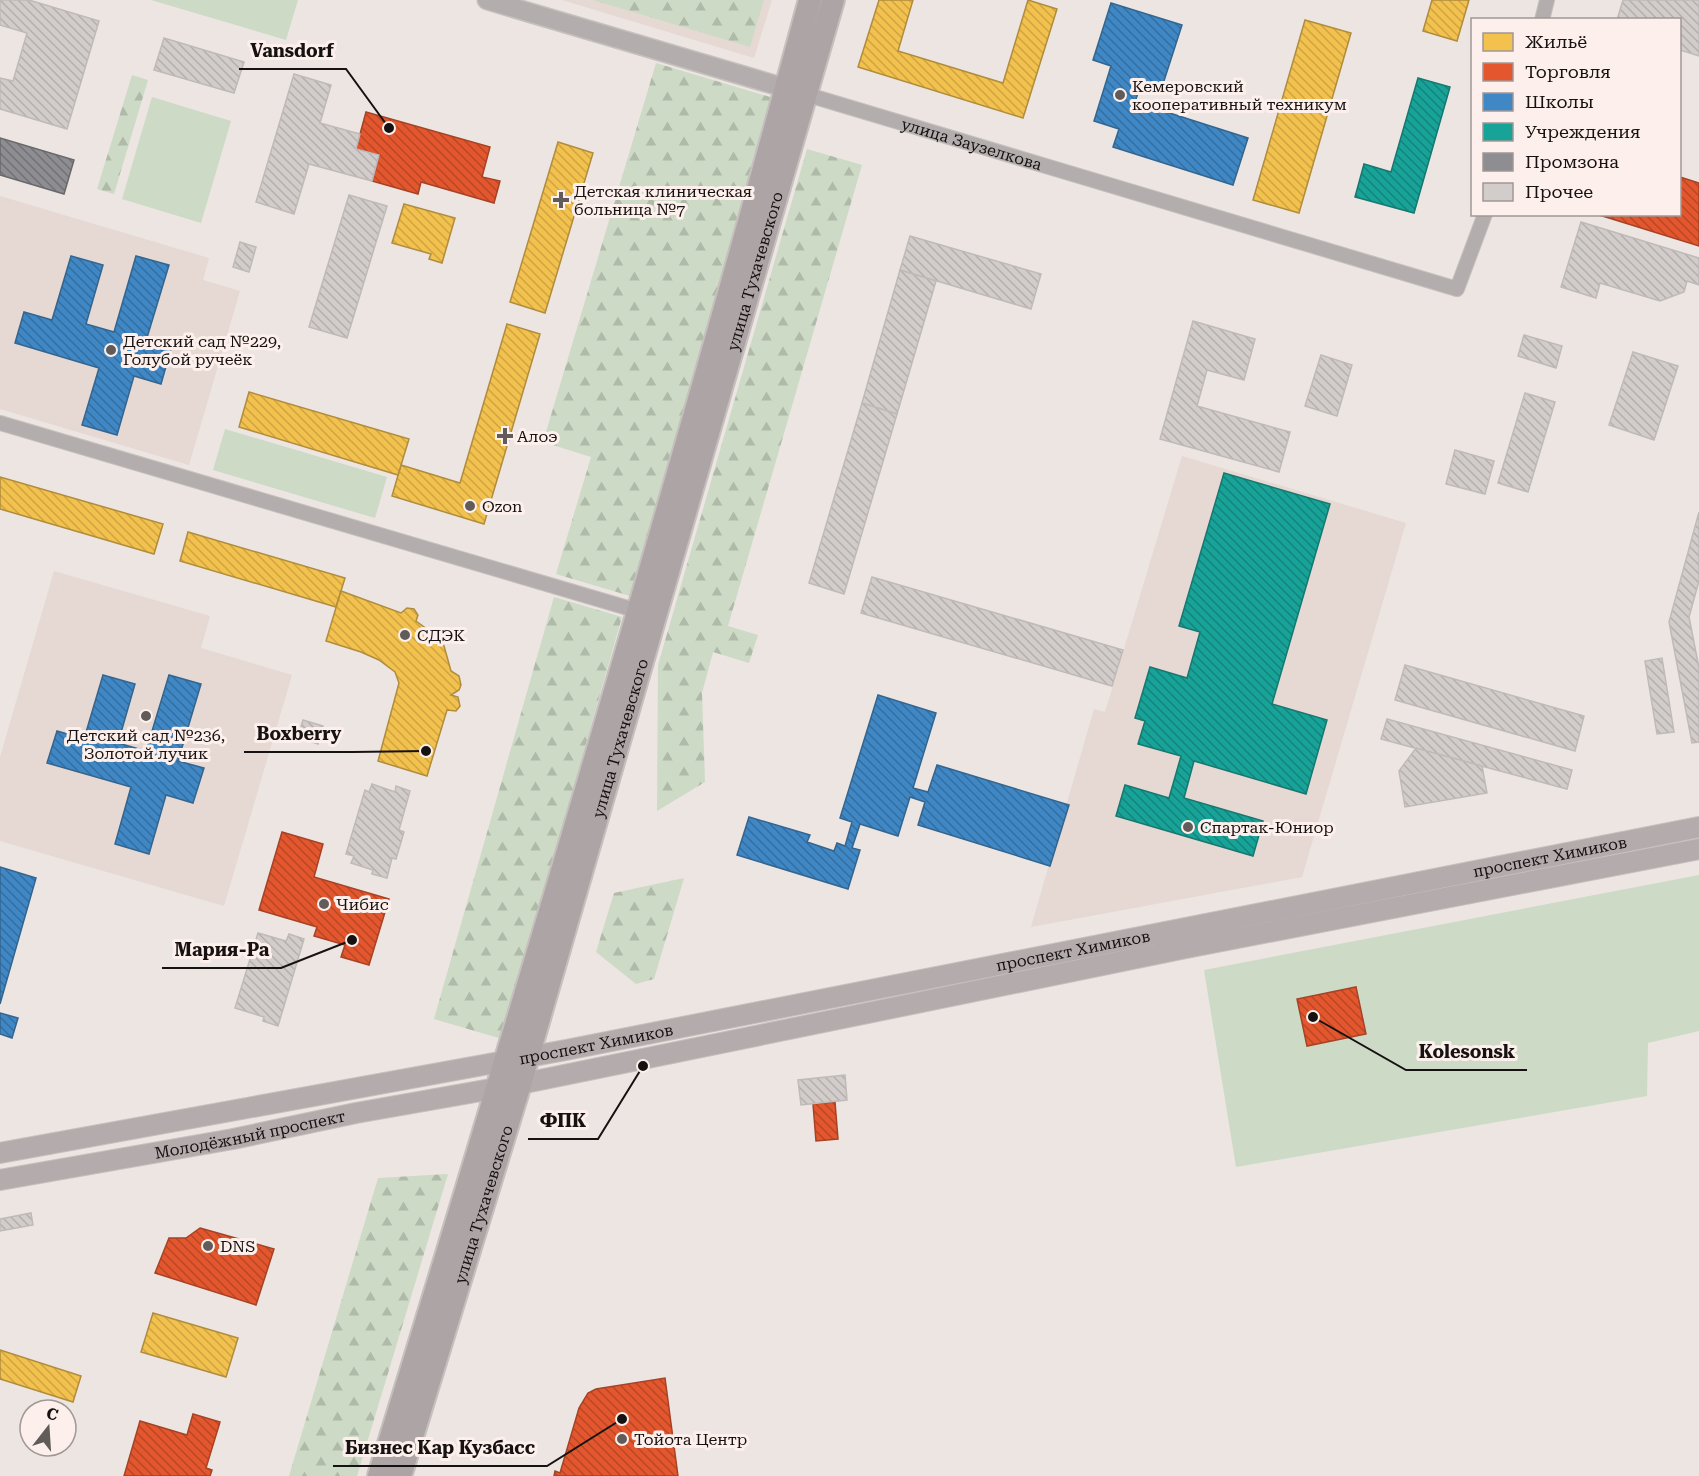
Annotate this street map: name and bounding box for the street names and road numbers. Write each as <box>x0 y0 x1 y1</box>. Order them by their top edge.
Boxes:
street label: улица Заузелкова <box>899 114 1045 174</box>
street label: улица Тухачевского <box>723 189 787 353</box>
street label: улица Тухачевского <box>588 656 652 820</box>
street label: проспект Химиков <box>1471 832 1628 881</box>
street label: проспект Химиков <box>994 926 1152 975</box>
street label: проспект Химиков <box>518 1020 675 1068</box>
street label: Молодёжный проспект <box>153 1106 347 1162</box>
street label: улица Тухачевского <box>450 1123 516 1286</box>

